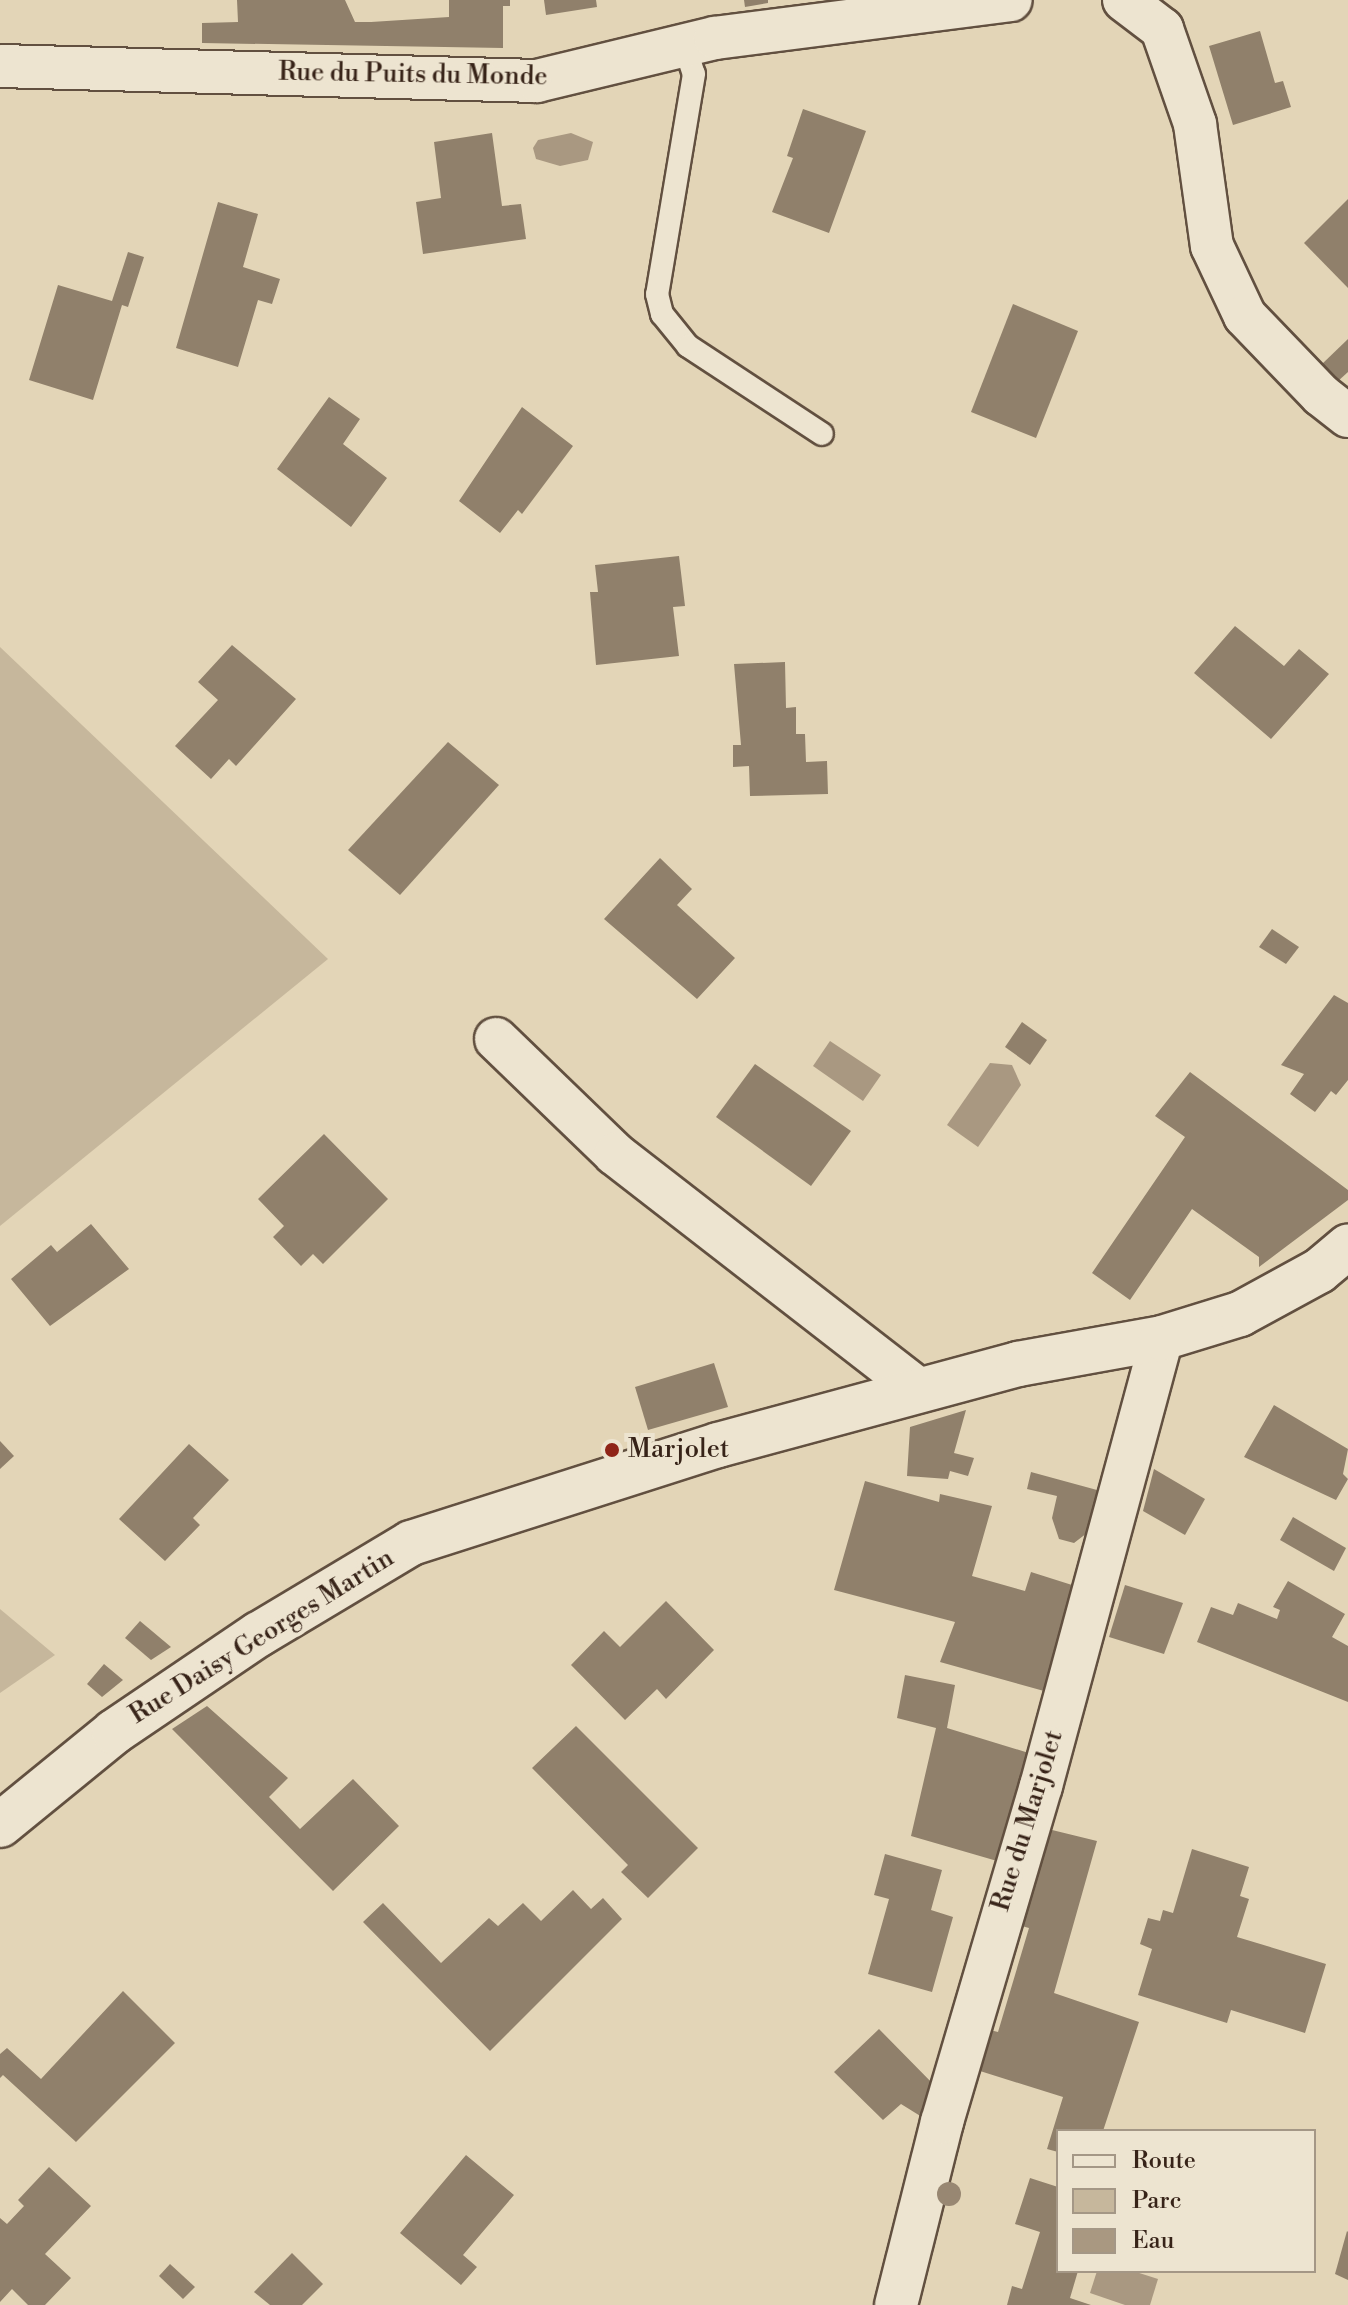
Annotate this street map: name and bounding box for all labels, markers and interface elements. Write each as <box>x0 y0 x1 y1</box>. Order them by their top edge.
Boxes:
street label: Rue du Puits du Monde <box>278 57 548 93</box>
place label: Marjolet <box>628 1434 729 1466</box>
marker: Marjolet <box>603 1441 621 1459</box>
street label: Rue Daisy Georges Martin <box>124 1543 400 1731</box>
street label: Rue du Marjolet <box>986 1727 1070 1915</box>
legend <box>1056 2129 1316 2273</box>
text: Route <box>1132 2146 1196 2176</box>
text: Parc <box>1132 2186 1182 2216</box>
text: Eau <box>1132 2226 1174 2256</box>

